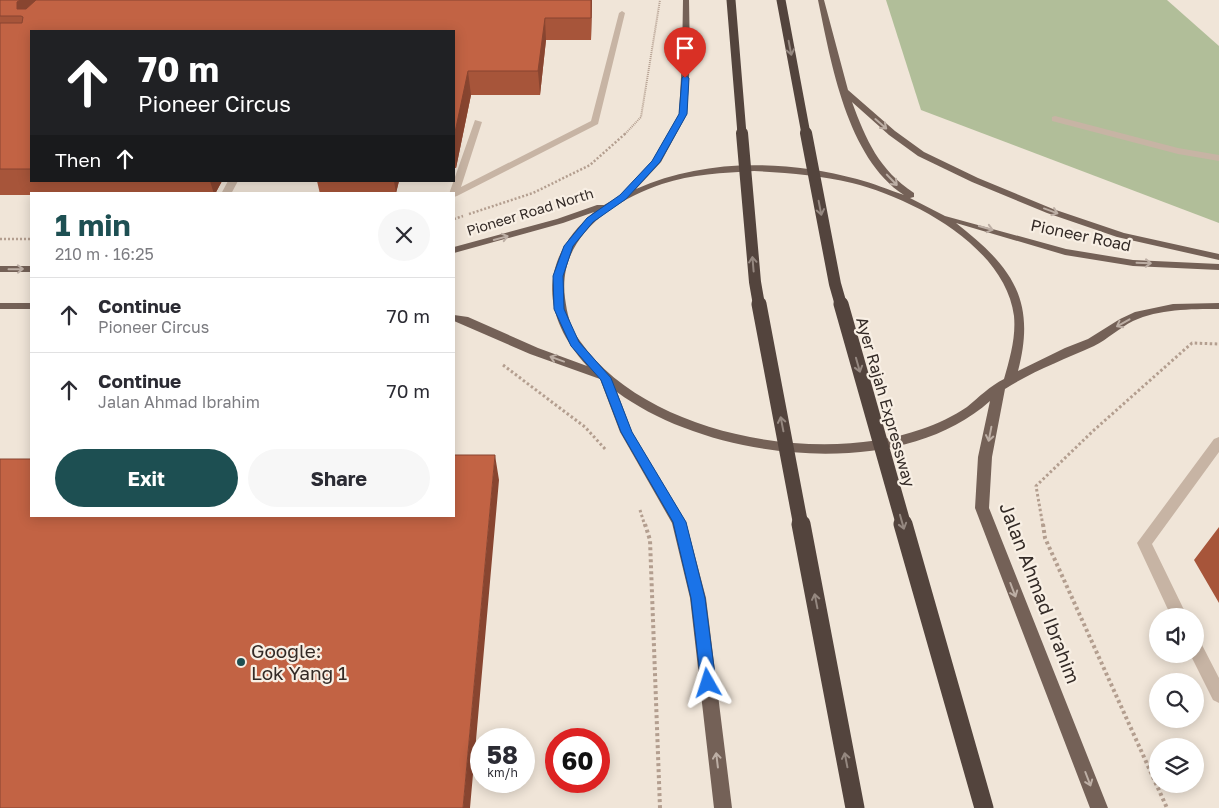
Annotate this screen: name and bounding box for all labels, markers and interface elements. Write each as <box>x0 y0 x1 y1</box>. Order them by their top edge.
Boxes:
pin <box>664 27 706 78</box>
icon: arrive <box>671 34 699 62</box>
one-way arrow <box>785 39 795 55</box>
text: 70 m <box>138 48 219 90</box>
icon: ahead <box>55 50 120 115</box>
text: Pioneer Circus <box>138 90 291 117</box>
one-way arrow <box>875 118 888 129</box>
icon: ahead <box>111 145 139 173</box>
text: Then <box>55 148 101 171</box>
one-way arrow <box>886 174 898 186</box>
street label: Pioneer Road North <box>464 184 595 239</box>
one-way arrow <box>816 199 825 215</box>
text: 1 min <box>55 207 131 243</box>
one-way arrow <box>1043 207 1058 216</box>
button: close <box>378 209 430 261</box>
street label: Pioneer Road <box>1029 215 1133 255</box>
one-way arrow <box>977 224 993 234</box>
one-way arrow <box>492 232 508 242</box>
text: 210 m · 16:25 <box>55 244 154 264</box>
one-way arrow <box>749 256 758 272</box>
one-way arrow <box>1136 259 1152 268</box>
one-way arrow <box>7 264 23 274</box>
text: Continue <box>98 294 181 317</box>
icon: ahead <box>55 301 83 329</box>
text: 70 m <box>387 304 430 327</box>
street label: Ayer Rajah Expressway <box>852 315 920 489</box>
text: Pioneer Circus <box>98 317 209 337</box>
one-way arrow <box>1117 318 1131 328</box>
one-way arrow <box>550 354 565 363</box>
one-way arrow <box>853 357 863 373</box>
text: Continue <box>98 369 181 392</box>
icon: ahead <box>55 376 83 404</box>
text: 70 m <box>387 379 430 402</box>
text: Jalan Ahmad Ibrahim <box>98 392 260 412</box>
one-way arrow <box>777 416 786 432</box>
one-way arrow <box>984 426 994 442</box>
button: Exit <box>55 449 238 507</box>
button: Share <box>248 449 430 507</box>
street label: Jalan Ahmad Ibrahim <box>995 499 1086 687</box>
one-way arrow <box>898 513 908 529</box>
one-way arrow <box>1010 583 1019 598</box>
one-way arrow <box>810 593 820 609</box>
map controls <box>1149 608 1204 793</box>
button: sound <box>1149 608 1204 663</box>
place label: Google: Lok Yang 1 <box>251 639 347 684</box>
marker: Google: Lok Yang 1 <box>235 656 247 668</box>
position arrow <box>681 656 733 708</box>
button: search <box>1149 673 1204 728</box>
speed limit sign: 60 <box>545 728 610 793</box>
button: layers <box>1149 738 1204 793</box>
text: 58 <box>487 739 518 770</box>
one-way arrow <box>712 752 722 768</box>
one-way arrow <box>841 753 851 769</box>
text: km/h <box>487 765 518 780</box>
one-way arrow <box>1084 771 1093 786</box>

